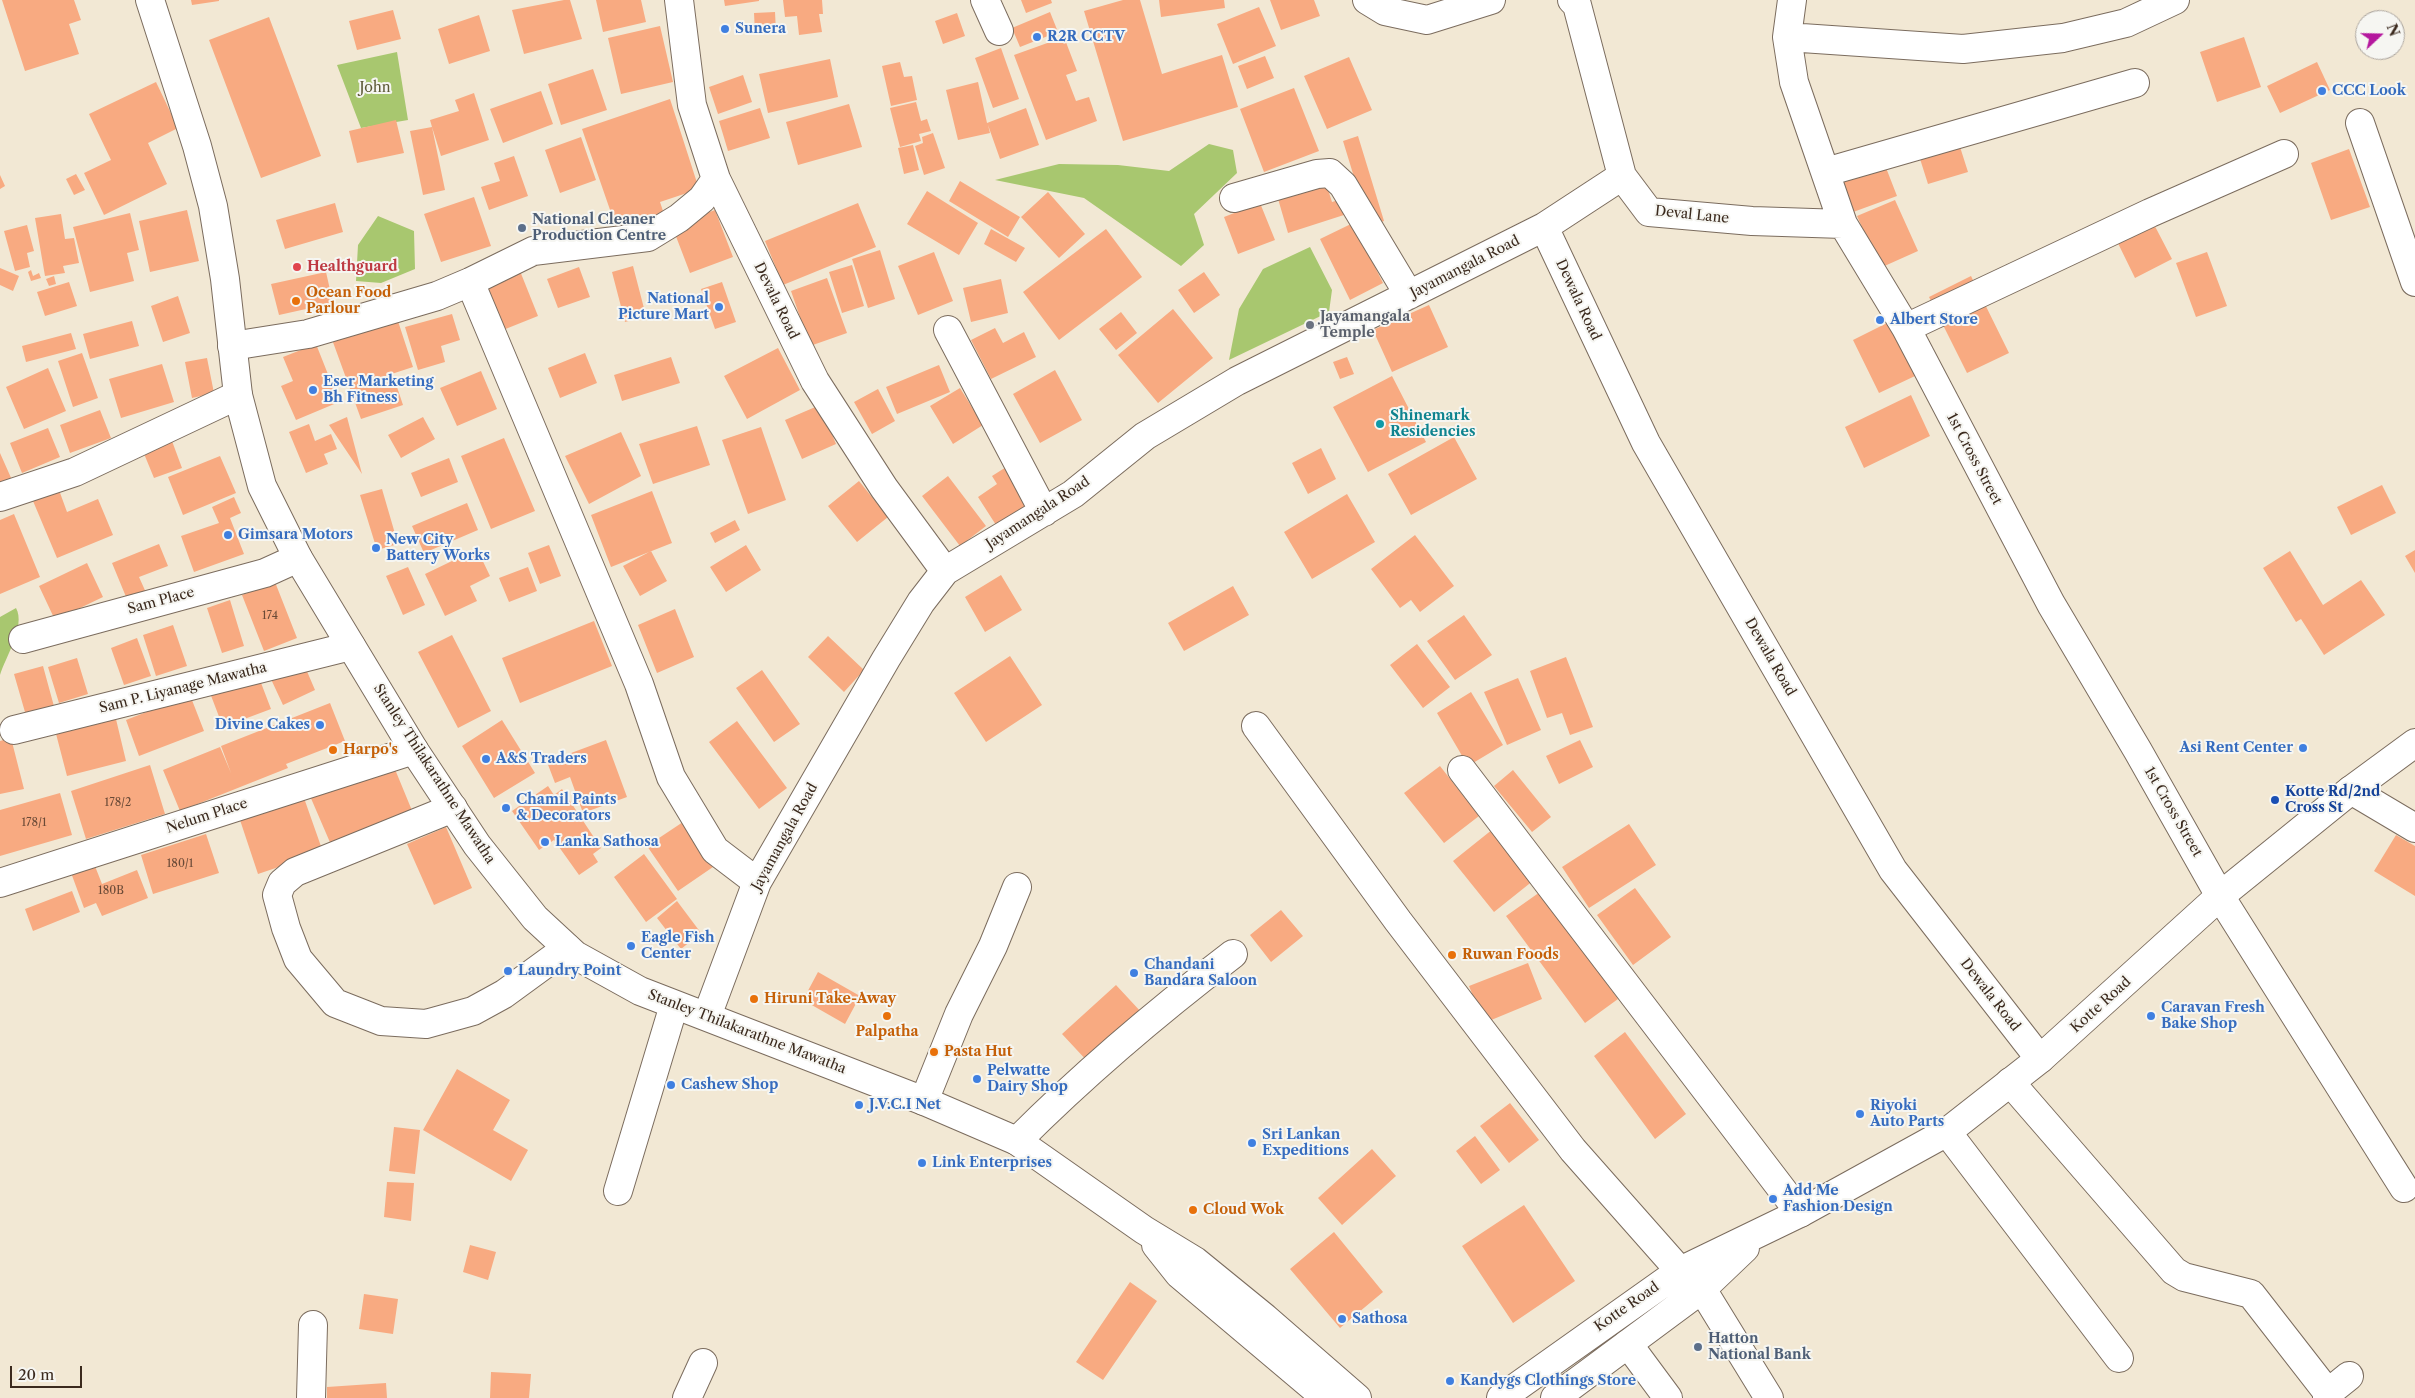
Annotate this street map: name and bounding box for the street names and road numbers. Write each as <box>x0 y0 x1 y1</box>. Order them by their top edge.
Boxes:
street label: Deval Lane <box>1654 203 1730 227</box>
street label: Jayamangala Road <box>1408 232 1522 302</box>
street label: Dewala Road <box>1552 257 1604 343</box>
street label: Devala Road <box>750 260 802 342</box>
street label: 1st Cross Street <box>1943 410 2005 508</box>
street label: Jayamangala Road <box>983 473 1093 553</box>
street label: Sam Place <box>126 584 196 618</box>
street label: Dewala Road <box>1741 615 1799 699</box>
street label: Sam P. Liyanage Mawatha <box>98 659 268 717</box>
street label: Stanley Thilakarathne Mawatha <box>370 681 498 867</box>
street label: 1st Cross Street <box>2140 764 2206 860</box>
street label: Jayamangala Road <box>748 780 822 894</box>
street label: Nelum Place <box>164 795 250 837</box>
street label: Dewala Road <box>1956 955 2024 1035</box>
street label: Kotte Road <box>2067 974 2135 1036</box>
street label: Stanley Thilakarathne Mawatha <box>646 986 848 1078</box>
street label: Kotte Road <box>1591 1279 1663 1335</box>

